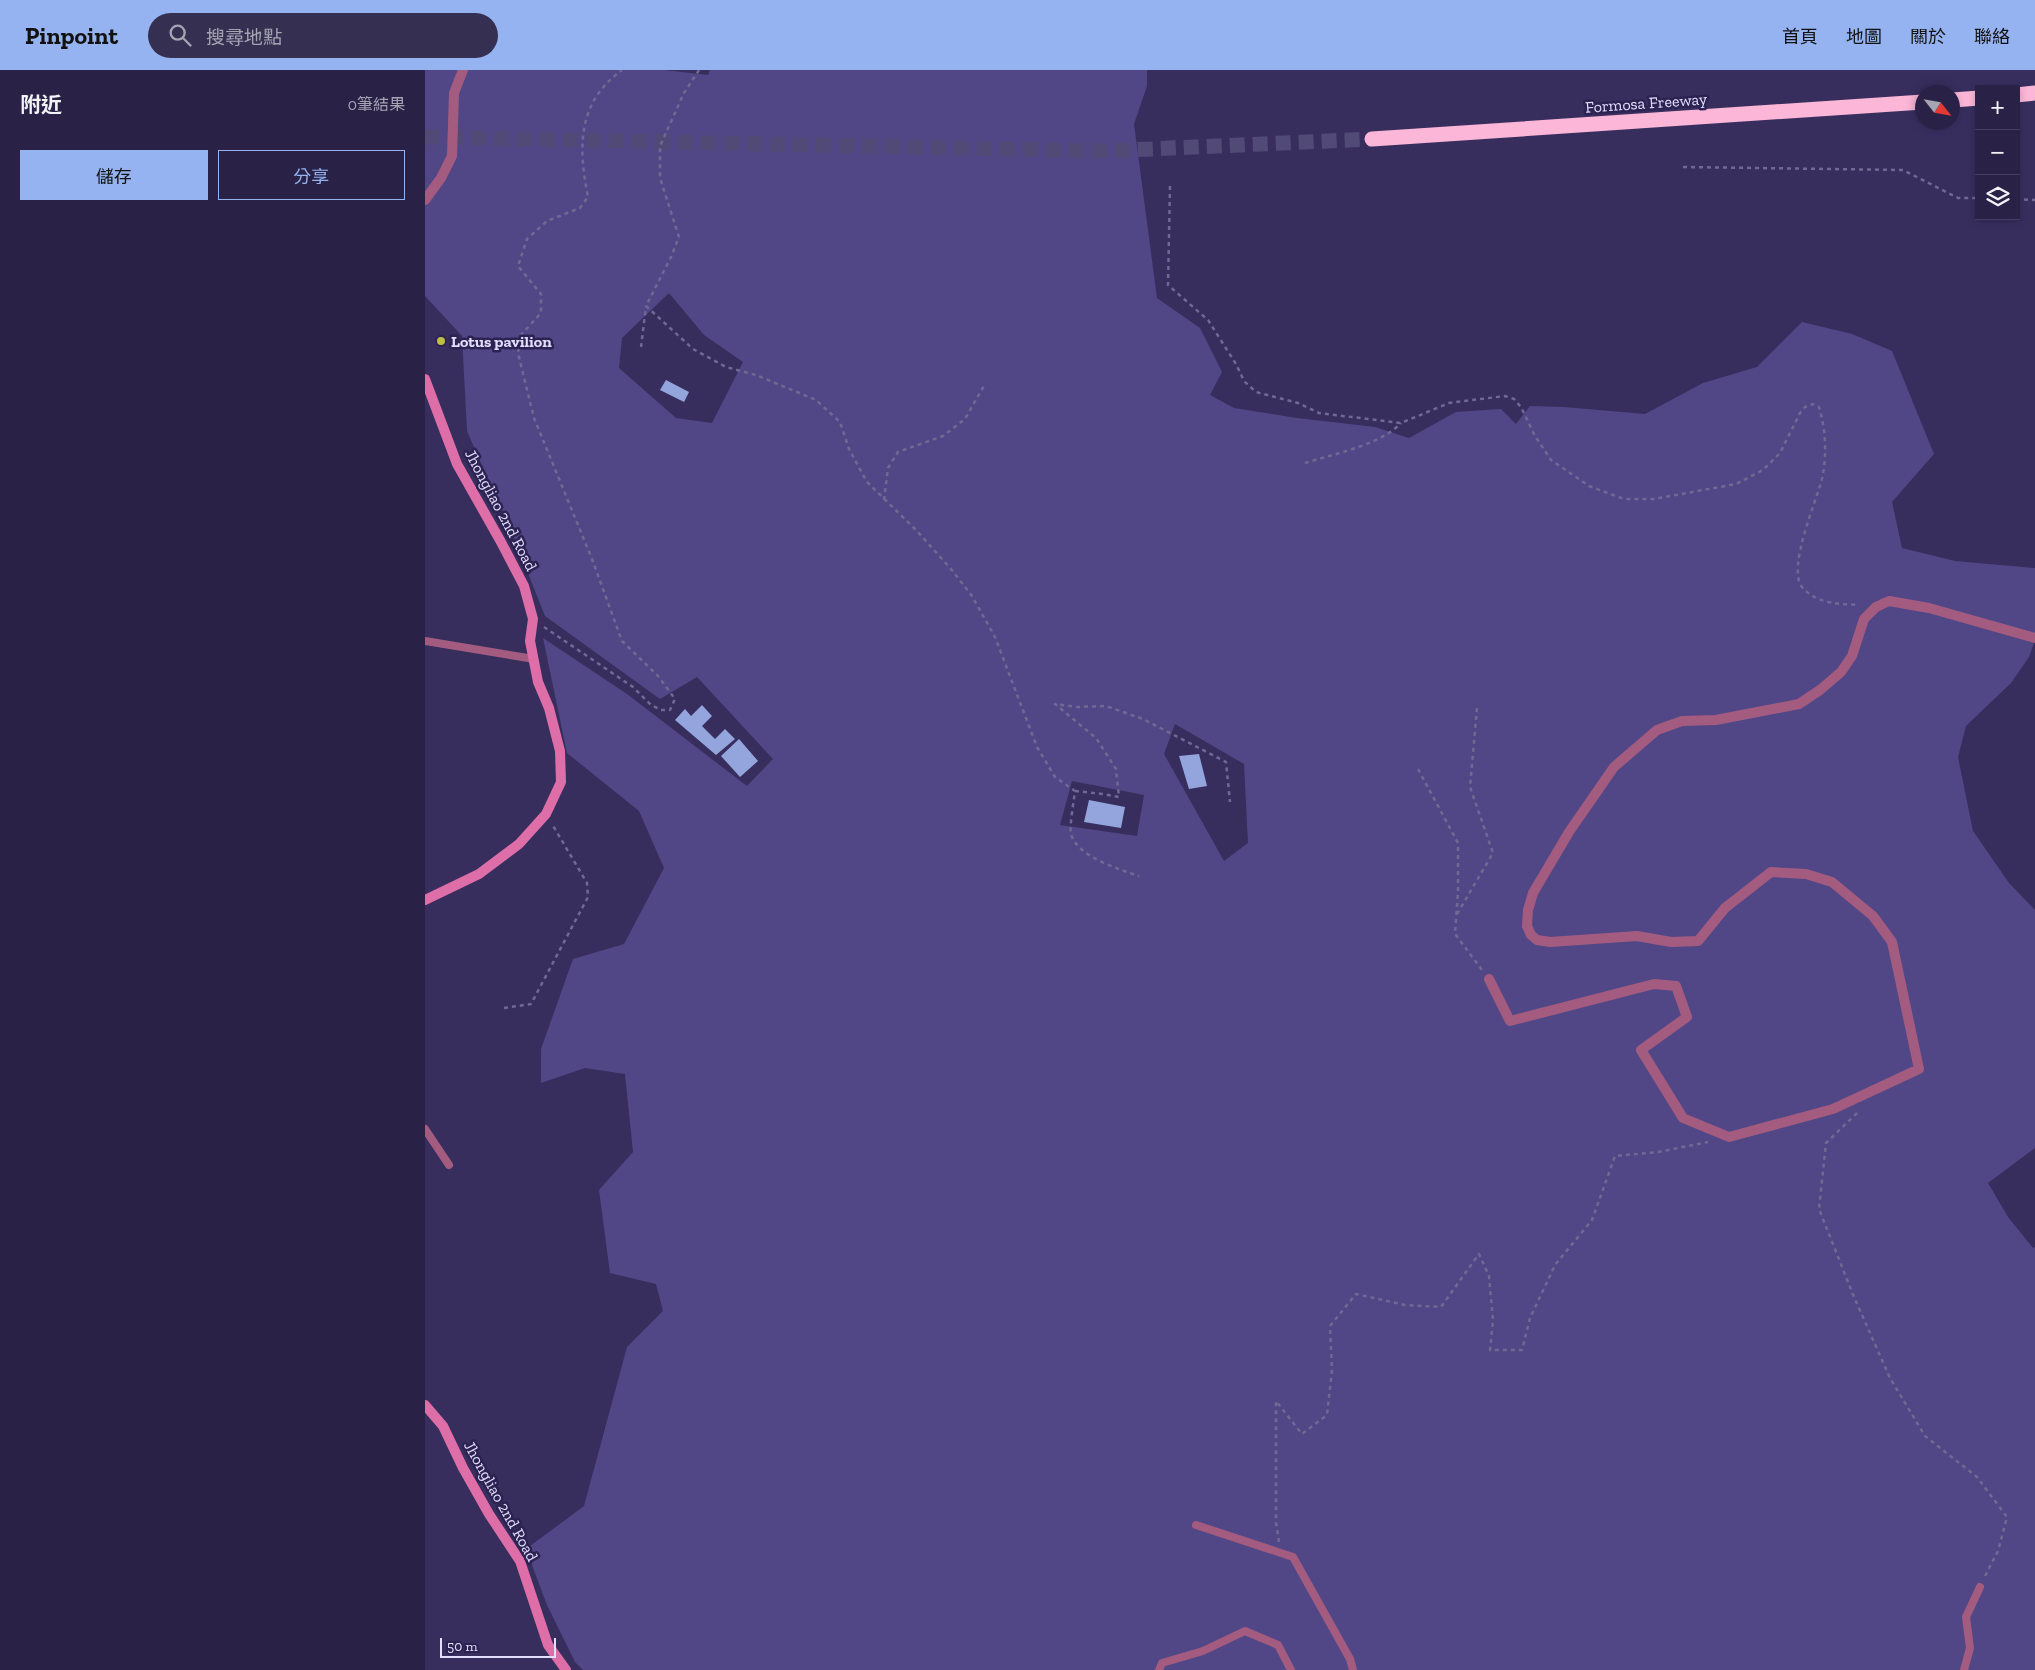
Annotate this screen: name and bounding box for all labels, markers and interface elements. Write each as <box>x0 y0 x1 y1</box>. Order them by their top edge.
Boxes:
search box <box>148 13 498 58</box>
text: Pinpoint <box>25 21 118 50</box>
icon: search <box>166 21 194 49</box>
text: 搜尋地點 <box>206 26 282 49</box>
text: 首頁 <box>1782 26 1818 48</box>
text: 地圖 <box>1846 26 1882 48</box>
text: 關於 <box>1910 26 1946 48</box>
text: 聯絡 <box>1974 26 2010 48</box>
north arrow <box>1915 85 1960 130</box>
map controls <box>1975 85 2020 220</box>
button: + <box>1975 85 2020 130</box>
street label: Formosa Freeway <box>1584 89 1708 117</box>
text: 附近 <box>20 92 62 117</box>
text: 0筆結果 <box>348 95 405 114</box>
button: − <box>1975 130 2020 175</box>
button: 儲存 <box>20 150 208 200</box>
button: 分享 <box>218 150 405 200</box>
button: layers <box>1975 175 2020 220</box>
place label: Lotus pavilion <box>451 332 552 351</box>
marker: Lotus pavilion <box>435 335 447 347</box>
street label: Jhongliao 2nd Road <box>461 446 541 574</box>
street label: Jhongliao 2nd Road <box>460 1437 542 1565</box>
scale bar <box>440 1635 556 1658</box>
text: 50 m <box>447 1638 478 1655</box>

